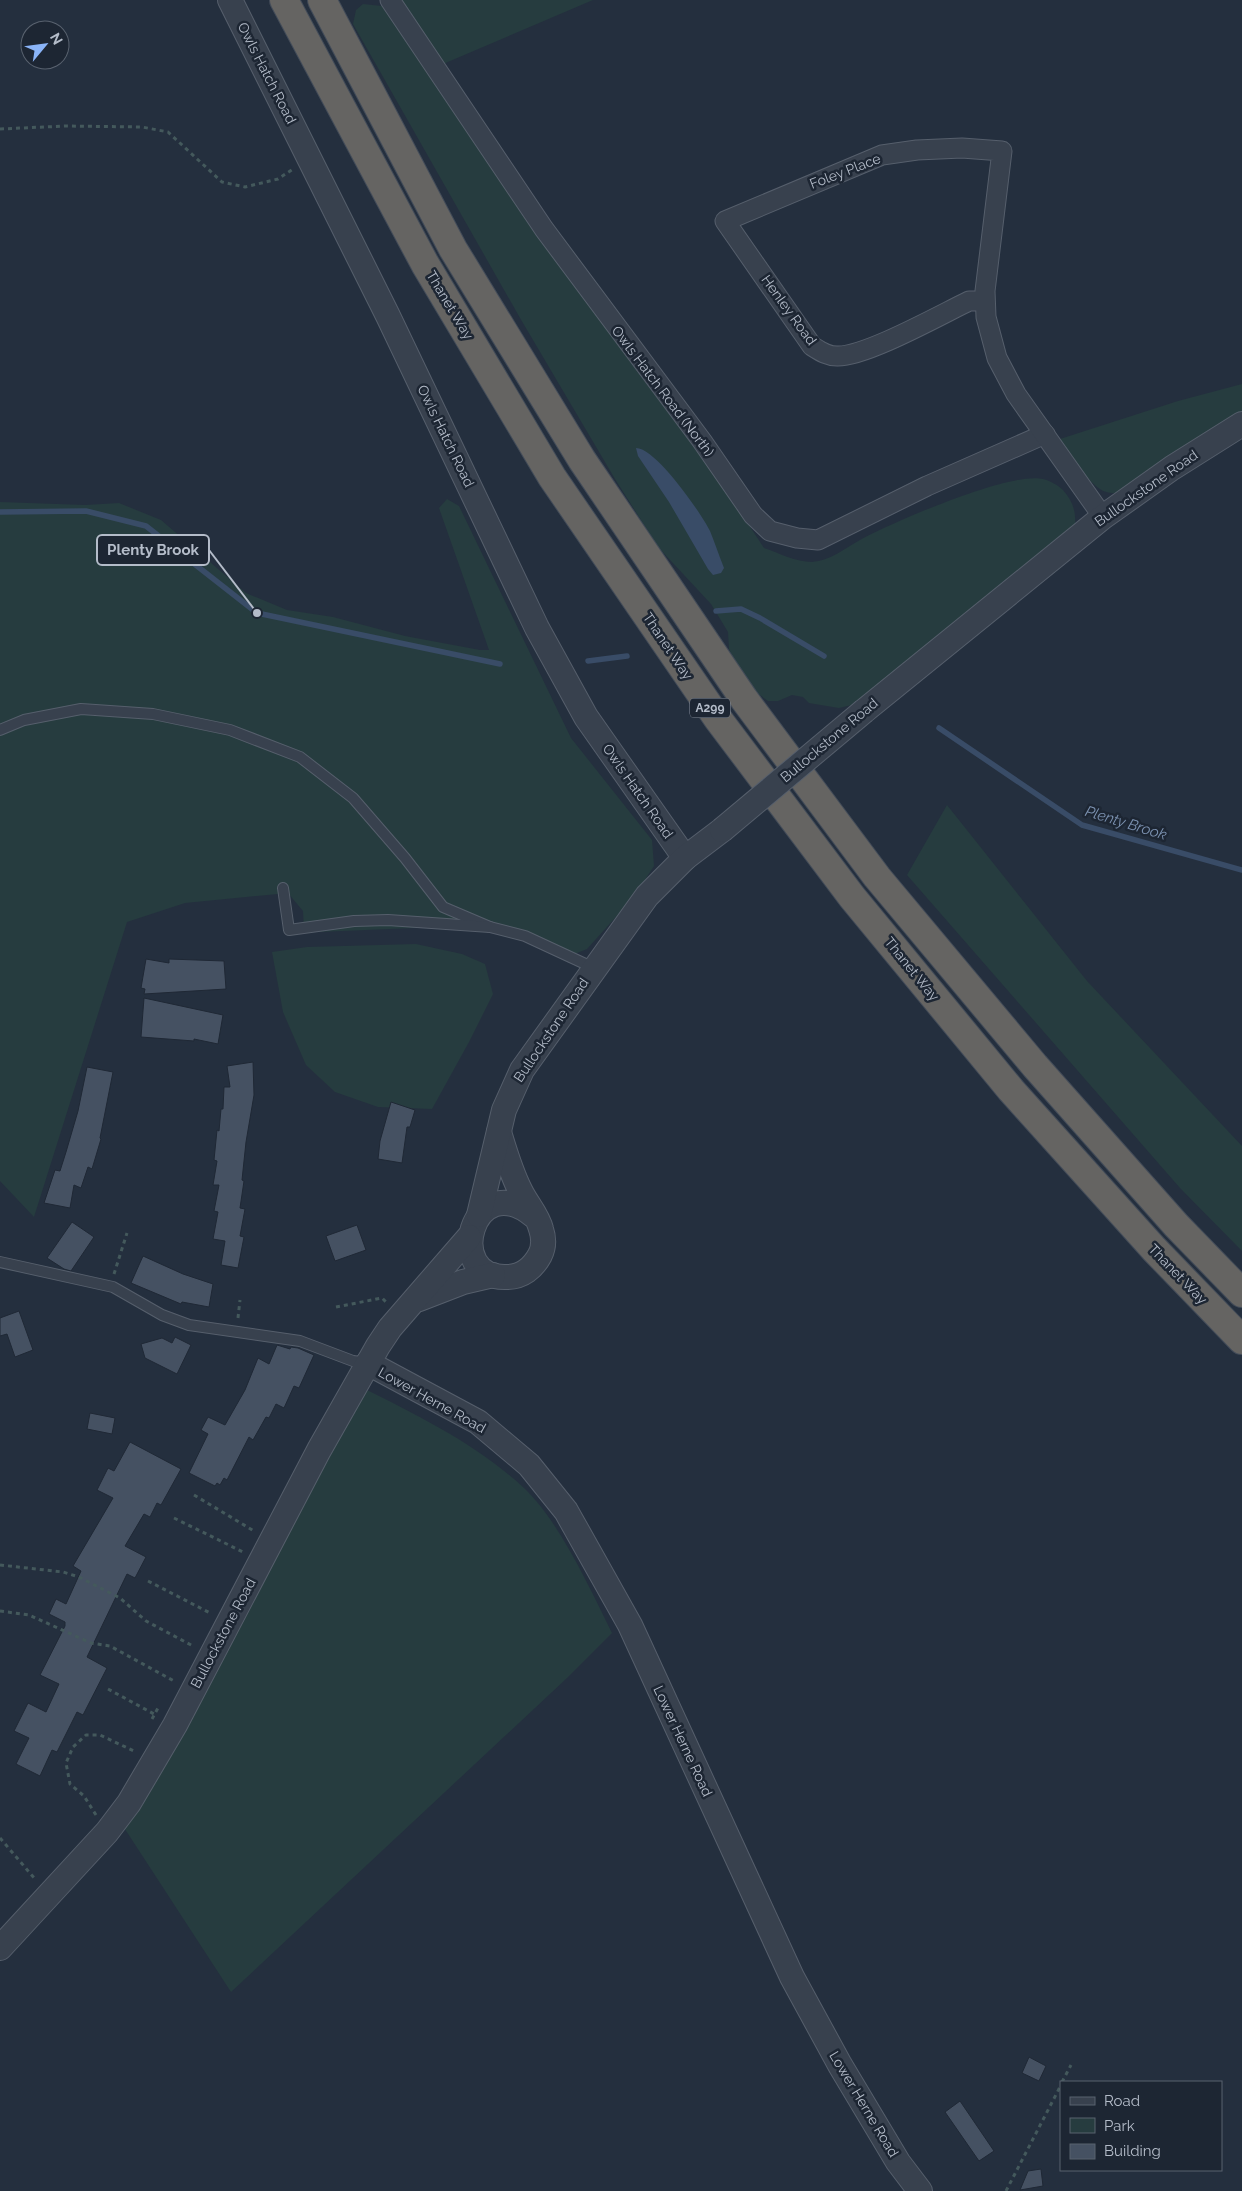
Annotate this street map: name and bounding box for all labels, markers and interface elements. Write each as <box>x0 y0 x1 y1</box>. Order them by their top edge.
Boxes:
north arrow <box>20 20 70 70</box>
street label: Owls Hatch Road <box>235 20 299 126</box>
text: N <box>47 30 66 47</box>
street label: Foley Place <box>807 150 883 192</box>
street label: Thanet Way <box>423 268 477 343</box>
street label: Henley Road <box>758 272 820 348</box>
street label: Owls Hatch Road (North) <box>609 323 717 460</box>
street label: Owls Hatch Road <box>414 382 478 490</box>
street label: Bullockstone Road <box>1091 446 1201 530</box>
callout: Plenty Brook <box>97 535 209 565</box>
text: Plenty Brook <box>107 541 200 559</box>
street label: Thanet Way <box>640 609 696 683</box>
street label: Bullockstone Road <box>777 695 881 785</box>
road number: A299 <box>690 698 730 718</box>
street label: Owls Hatch Road <box>599 741 677 841</box>
water label: Plenty Brook <box>1083 802 1169 844</box>
street label: Thanet Way <box>881 934 943 1004</box>
street label: Bullockstone Road <box>510 975 592 1085</box>
street label: Thanet Way <box>1145 1241 1211 1308</box>
street label: Lower Herne Road <box>375 1364 489 1436</box>
street label: Bullockstone Road <box>187 1575 259 1691</box>
street label: Lower Herne Road <box>650 1683 716 1799</box>
street label: Lower Herne Road <box>826 2048 902 2160</box>
legend <box>1060 2081 1222 2171</box>
text: Road <box>1104 2092 1140 2110</box>
text: Park <box>1104 2117 1135 2135</box>
text: Building <box>1104 2142 1161 2160</box>

